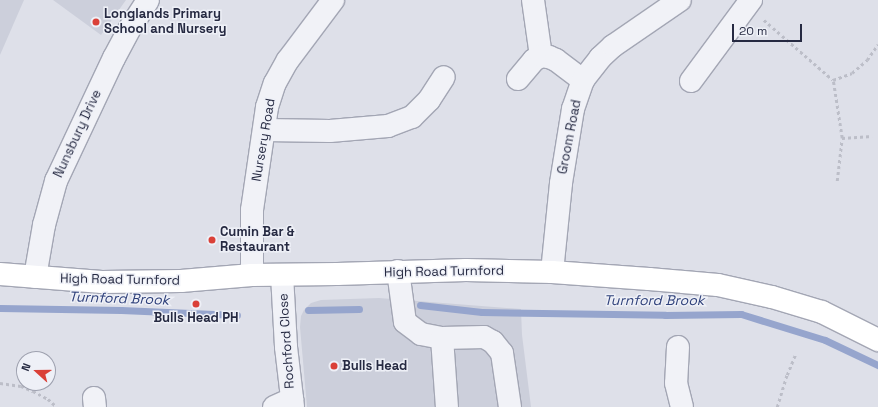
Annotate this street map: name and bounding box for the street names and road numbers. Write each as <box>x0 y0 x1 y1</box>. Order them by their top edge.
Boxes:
street label: Nunsbury Drive <box>51 88 105 180</box>
street label: Nursery Road <box>249 97 279 183</box>
street label: Groom Road <box>555 98 585 176</box>
street label: High Road Turnford <box>384 263 504 281</box>
street label: High Road Turnford <box>60 271 180 289</box>
street label: Rochford Close <box>276 293 298 389</box>

